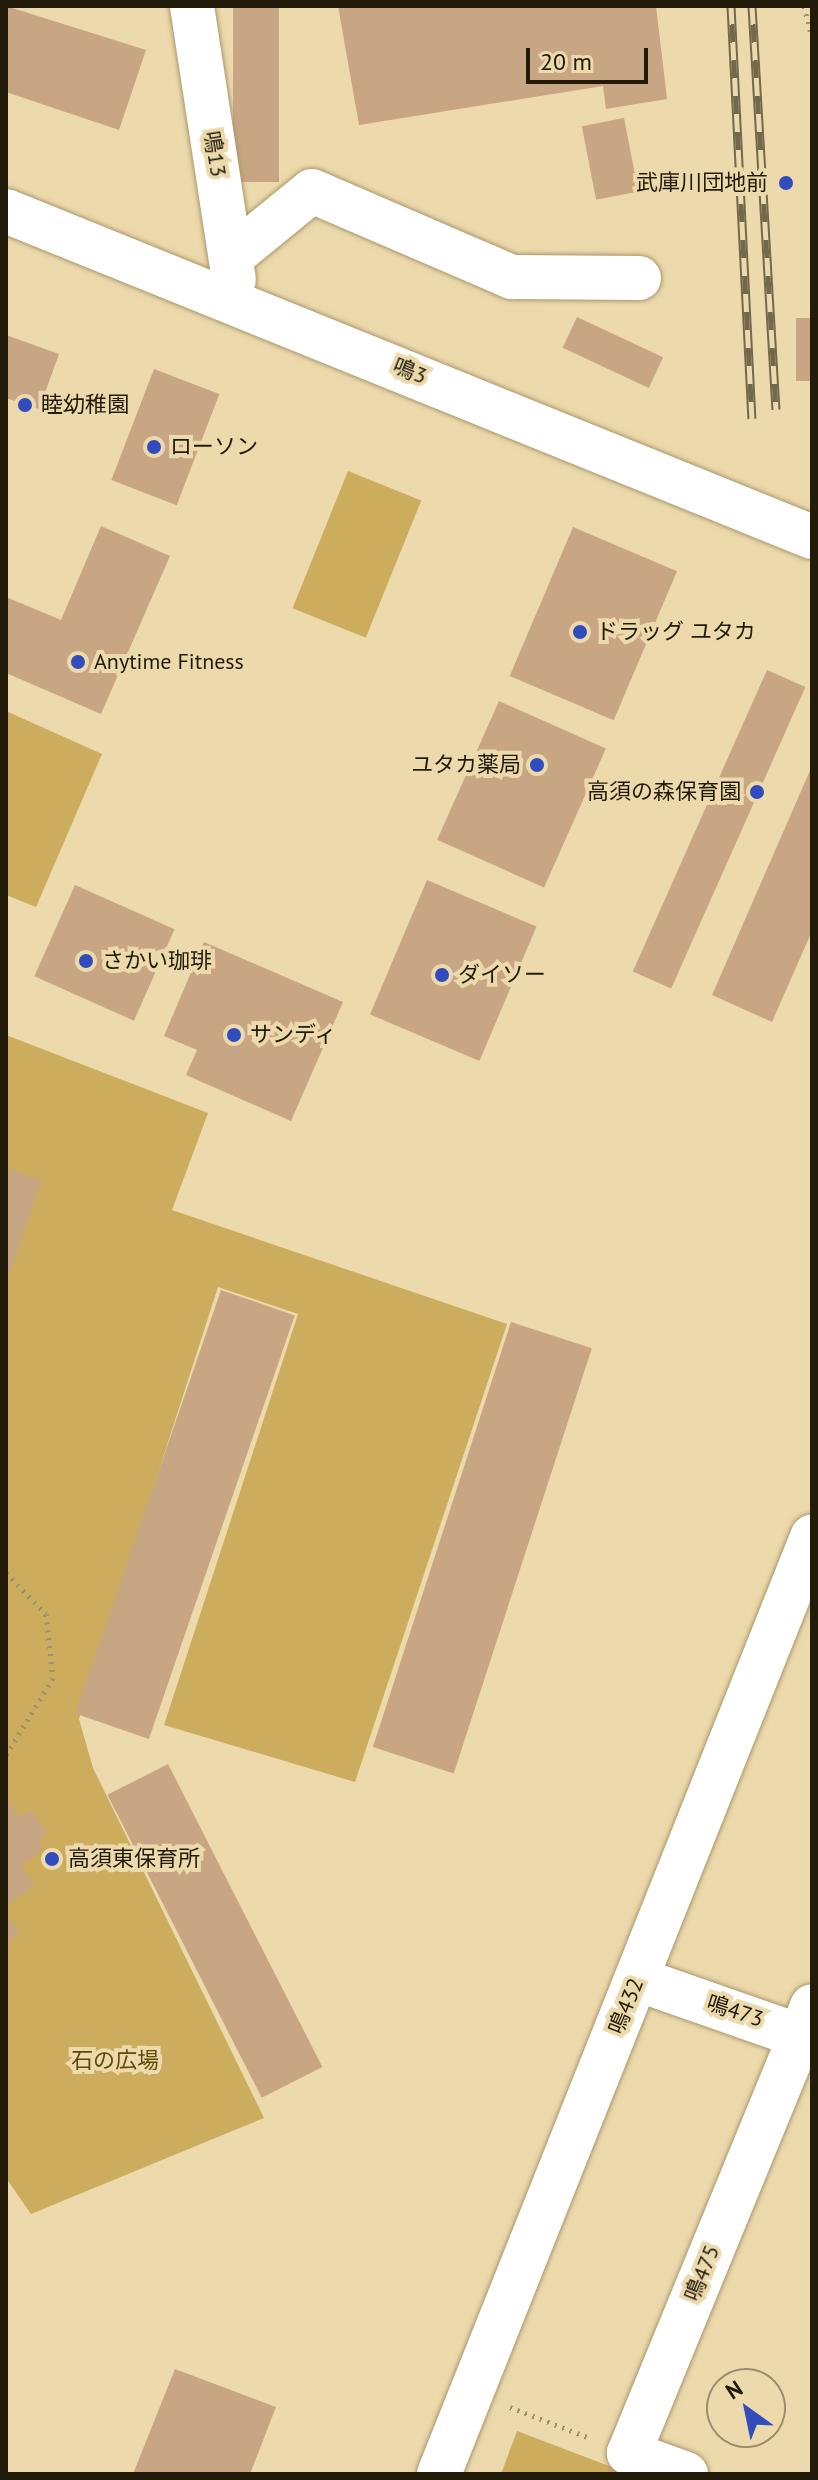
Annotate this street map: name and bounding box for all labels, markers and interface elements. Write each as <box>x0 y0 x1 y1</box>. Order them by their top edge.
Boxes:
scale bar <box>530 32 652 82</box>
text: 20 m <box>540 46 592 77</box>
street label: 鳴13 <box>198 129 232 179</box>
place label: 武庫川団地前 <box>636 170 768 196</box>
marker: 武庫川団地前 <box>775 172 797 194</box>
street label: 鳴3 <box>389 352 431 390</box>
place label: 睦幼稚園 <box>41 392 129 418</box>
marker: 睦幼稚園 <box>16 396 34 414</box>
place label: ローソン <box>170 434 258 460</box>
marker: ローソン <box>145 438 163 456</box>
place label: ドラッグ ユタカ <box>596 619 756 645</box>
marker: ドラッグ ユタカ <box>571 623 589 641</box>
place label: Anytime Fitness <box>94 649 244 675</box>
marker: Anytime Fitness <box>69 653 87 671</box>
place label: ユタカ薬局 <box>411 752 521 778</box>
marker: ユタカ薬局 <box>528 756 546 774</box>
place label: 高須の森保育園 <box>587 779 741 805</box>
marker: 高須の森保育園 <box>748 783 766 801</box>
place label: さかい珈琲 <box>102 948 212 974</box>
marker: さかい珈琲 <box>77 952 95 970</box>
place label: ダイソー <box>458 962 546 988</box>
marker: ダイソー <box>433 966 451 984</box>
place label: サンディ <box>250 1022 338 1048</box>
marker: サンディ <box>225 1026 243 1044</box>
place label: 高須東保育所 <box>68 1846 200 1872</box>
marker: 高須東保育所 <box>43 1850 61 1868</box>
street label: 鳴432 <box>603 1974 649 2038</box>
street label: 鳴473 <box>703 1989 767 2033</box>
park label: 石の広場 <box>71 2048 159 2074</box>
street label: 鳴475 <box>679 2241 725 2305</box>
north arrow <box>706 2368 786 2448</box>
text: N <box>720 2374 748 2405</box>

